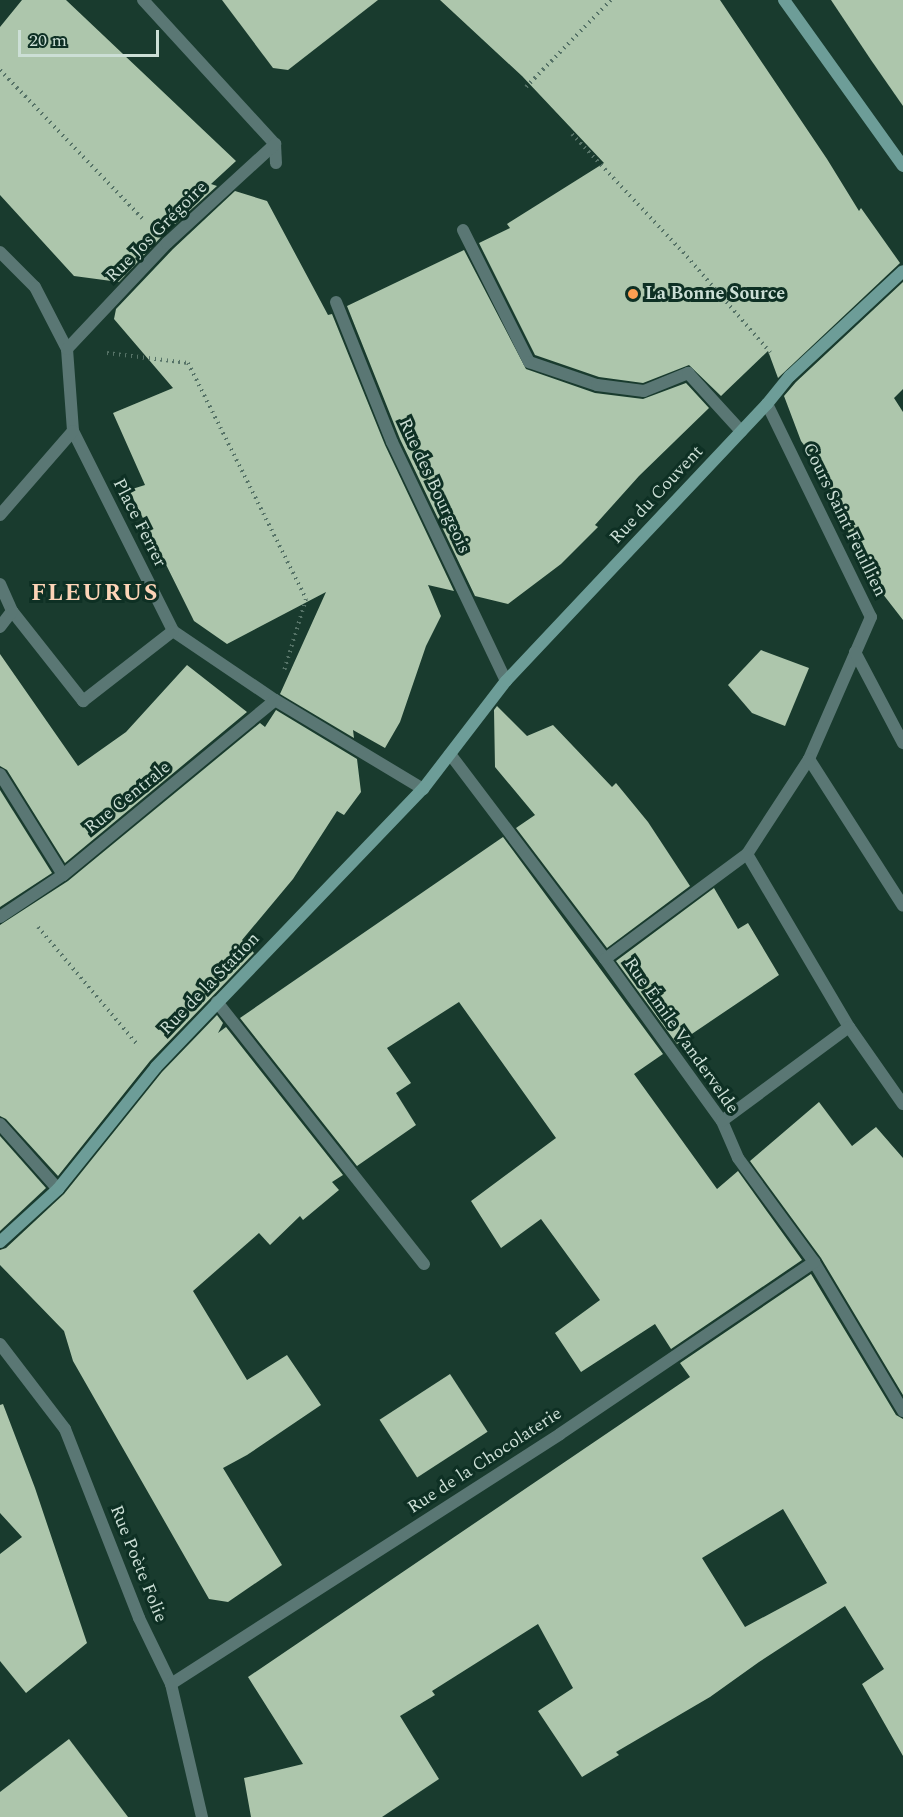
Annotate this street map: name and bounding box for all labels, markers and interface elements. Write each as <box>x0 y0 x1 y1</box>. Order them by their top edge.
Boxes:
scale bar <box>21 18 162 56</box>
text: 20 m <box>29 27 67 54</box>
street label: Rue Jos Grégoire <box>102 177 212 287</box>
place label: La Bonne Source <box>645 283 785 305</box>
marker: La Bonne Source <box>626 287 640 301</box>
street label: Rue des Bourgeois <box>393 415 475 557</box>
street label: Cours Saint Feuillien <box>797 440 891 600</box>
street label: Rue du Couvent <box>606 441 708 549</box>
street label: Place Ferrer <box>107 475 171 571</box>
district label: FLEURUS <box>31 580 159 608</box>
street label: Rue Centrale <box>81 757 175 839</box>
street label: Rue de la Station <box>156 928 264 1040</box>
street label: Rue Émile Vandervelde <box>619 954 743 1118</box>
street label: Rue de la Chocolaterie <box>404 1403 566 1519</box>
street label: Rue Poète Folie <box>105 1502 171 1626</box>

